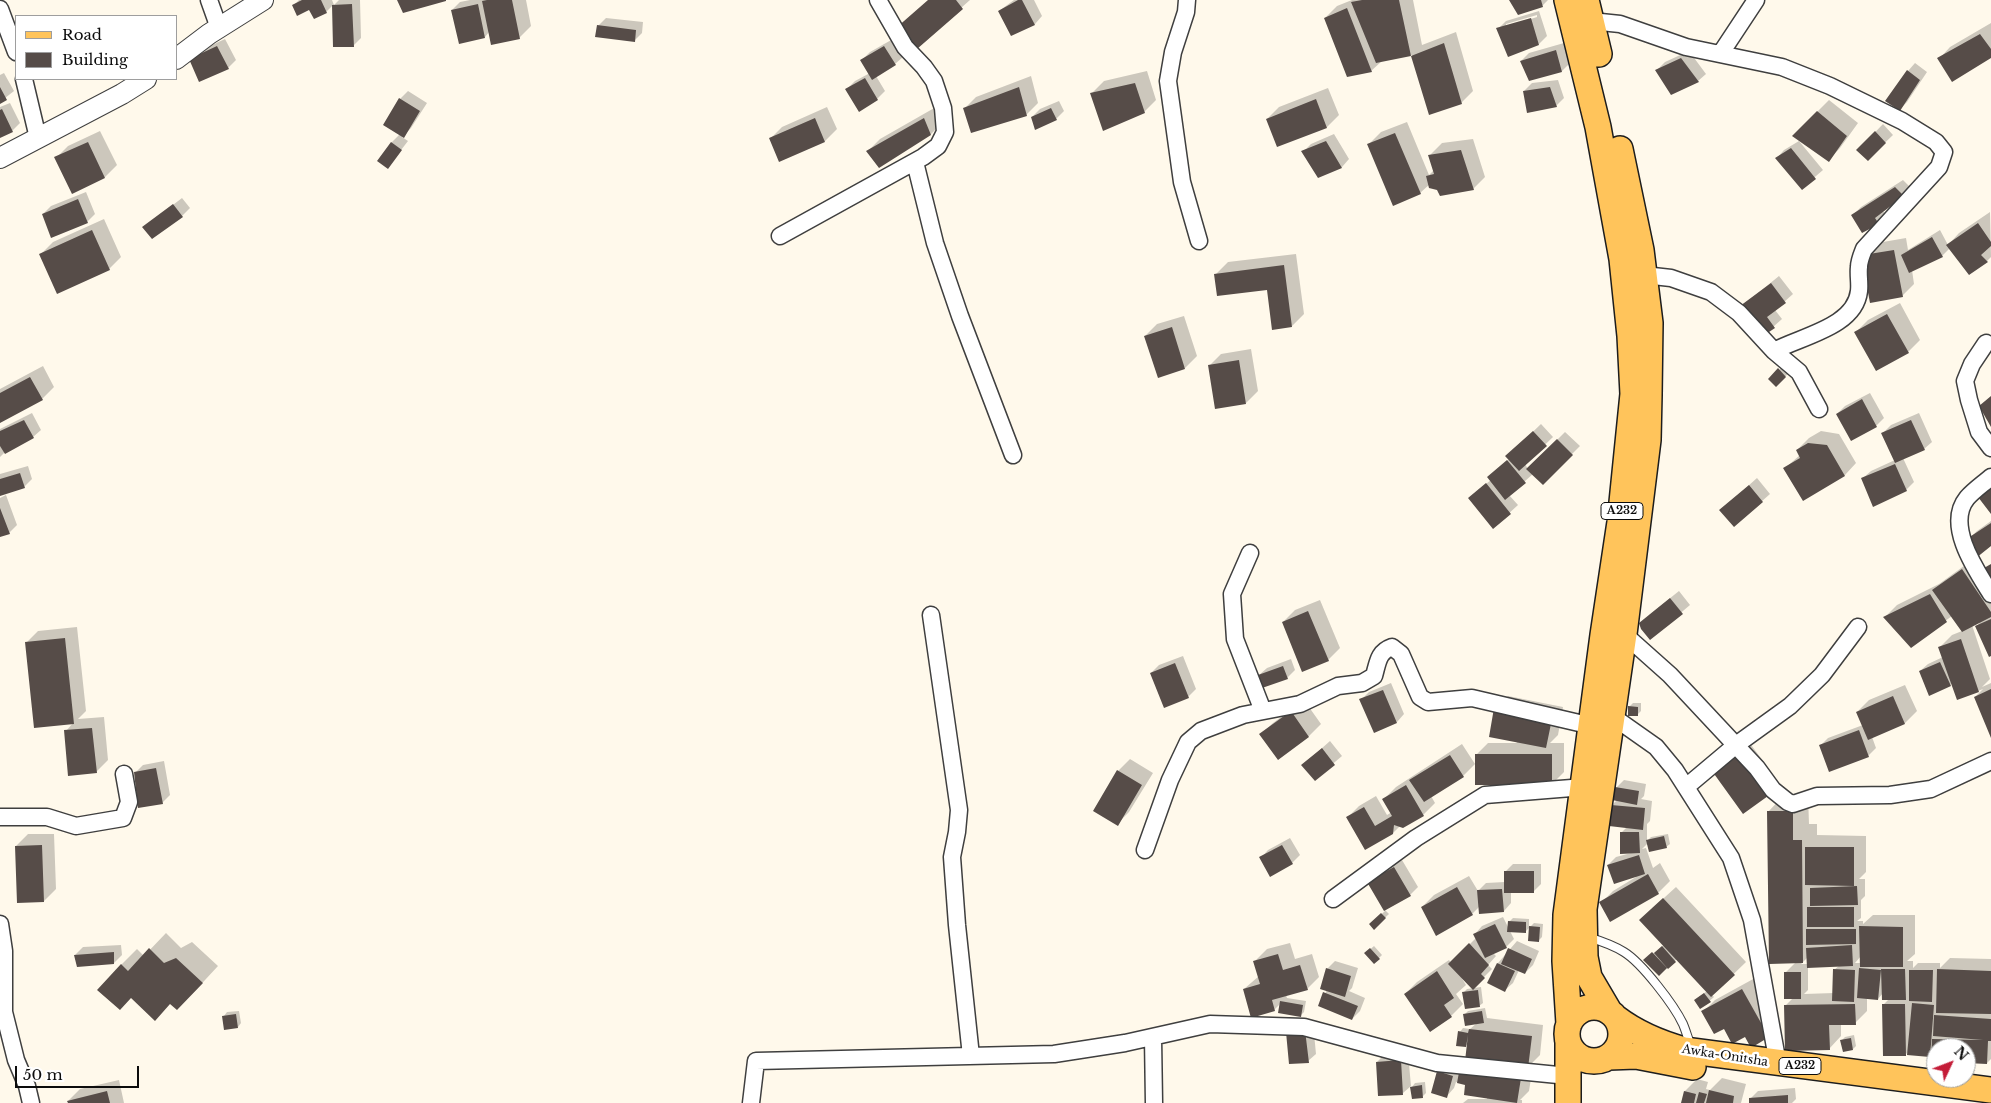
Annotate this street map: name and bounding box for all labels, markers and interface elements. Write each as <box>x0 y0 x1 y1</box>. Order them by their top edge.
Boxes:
legend <box>15 15 178 80</box>
text: Road <box>62 25 102 44</box>
text: Building <box>62 50 128 69</box>
road number: A232 <box>1601 502 1643 520</box>
north arrow <box>1926 1038 1976 1088</box>
street label: Awka-Onitsha <box>1681 1042 1769 1070</box>
text: N <box>1950 1042 1972 1064</box>
scale bar <box>18 1056 141 1088</box>
road number: A232 <box>1779 1058 1821 1074</box>
text: 50 m <box>23 1065 63 1084</box>

